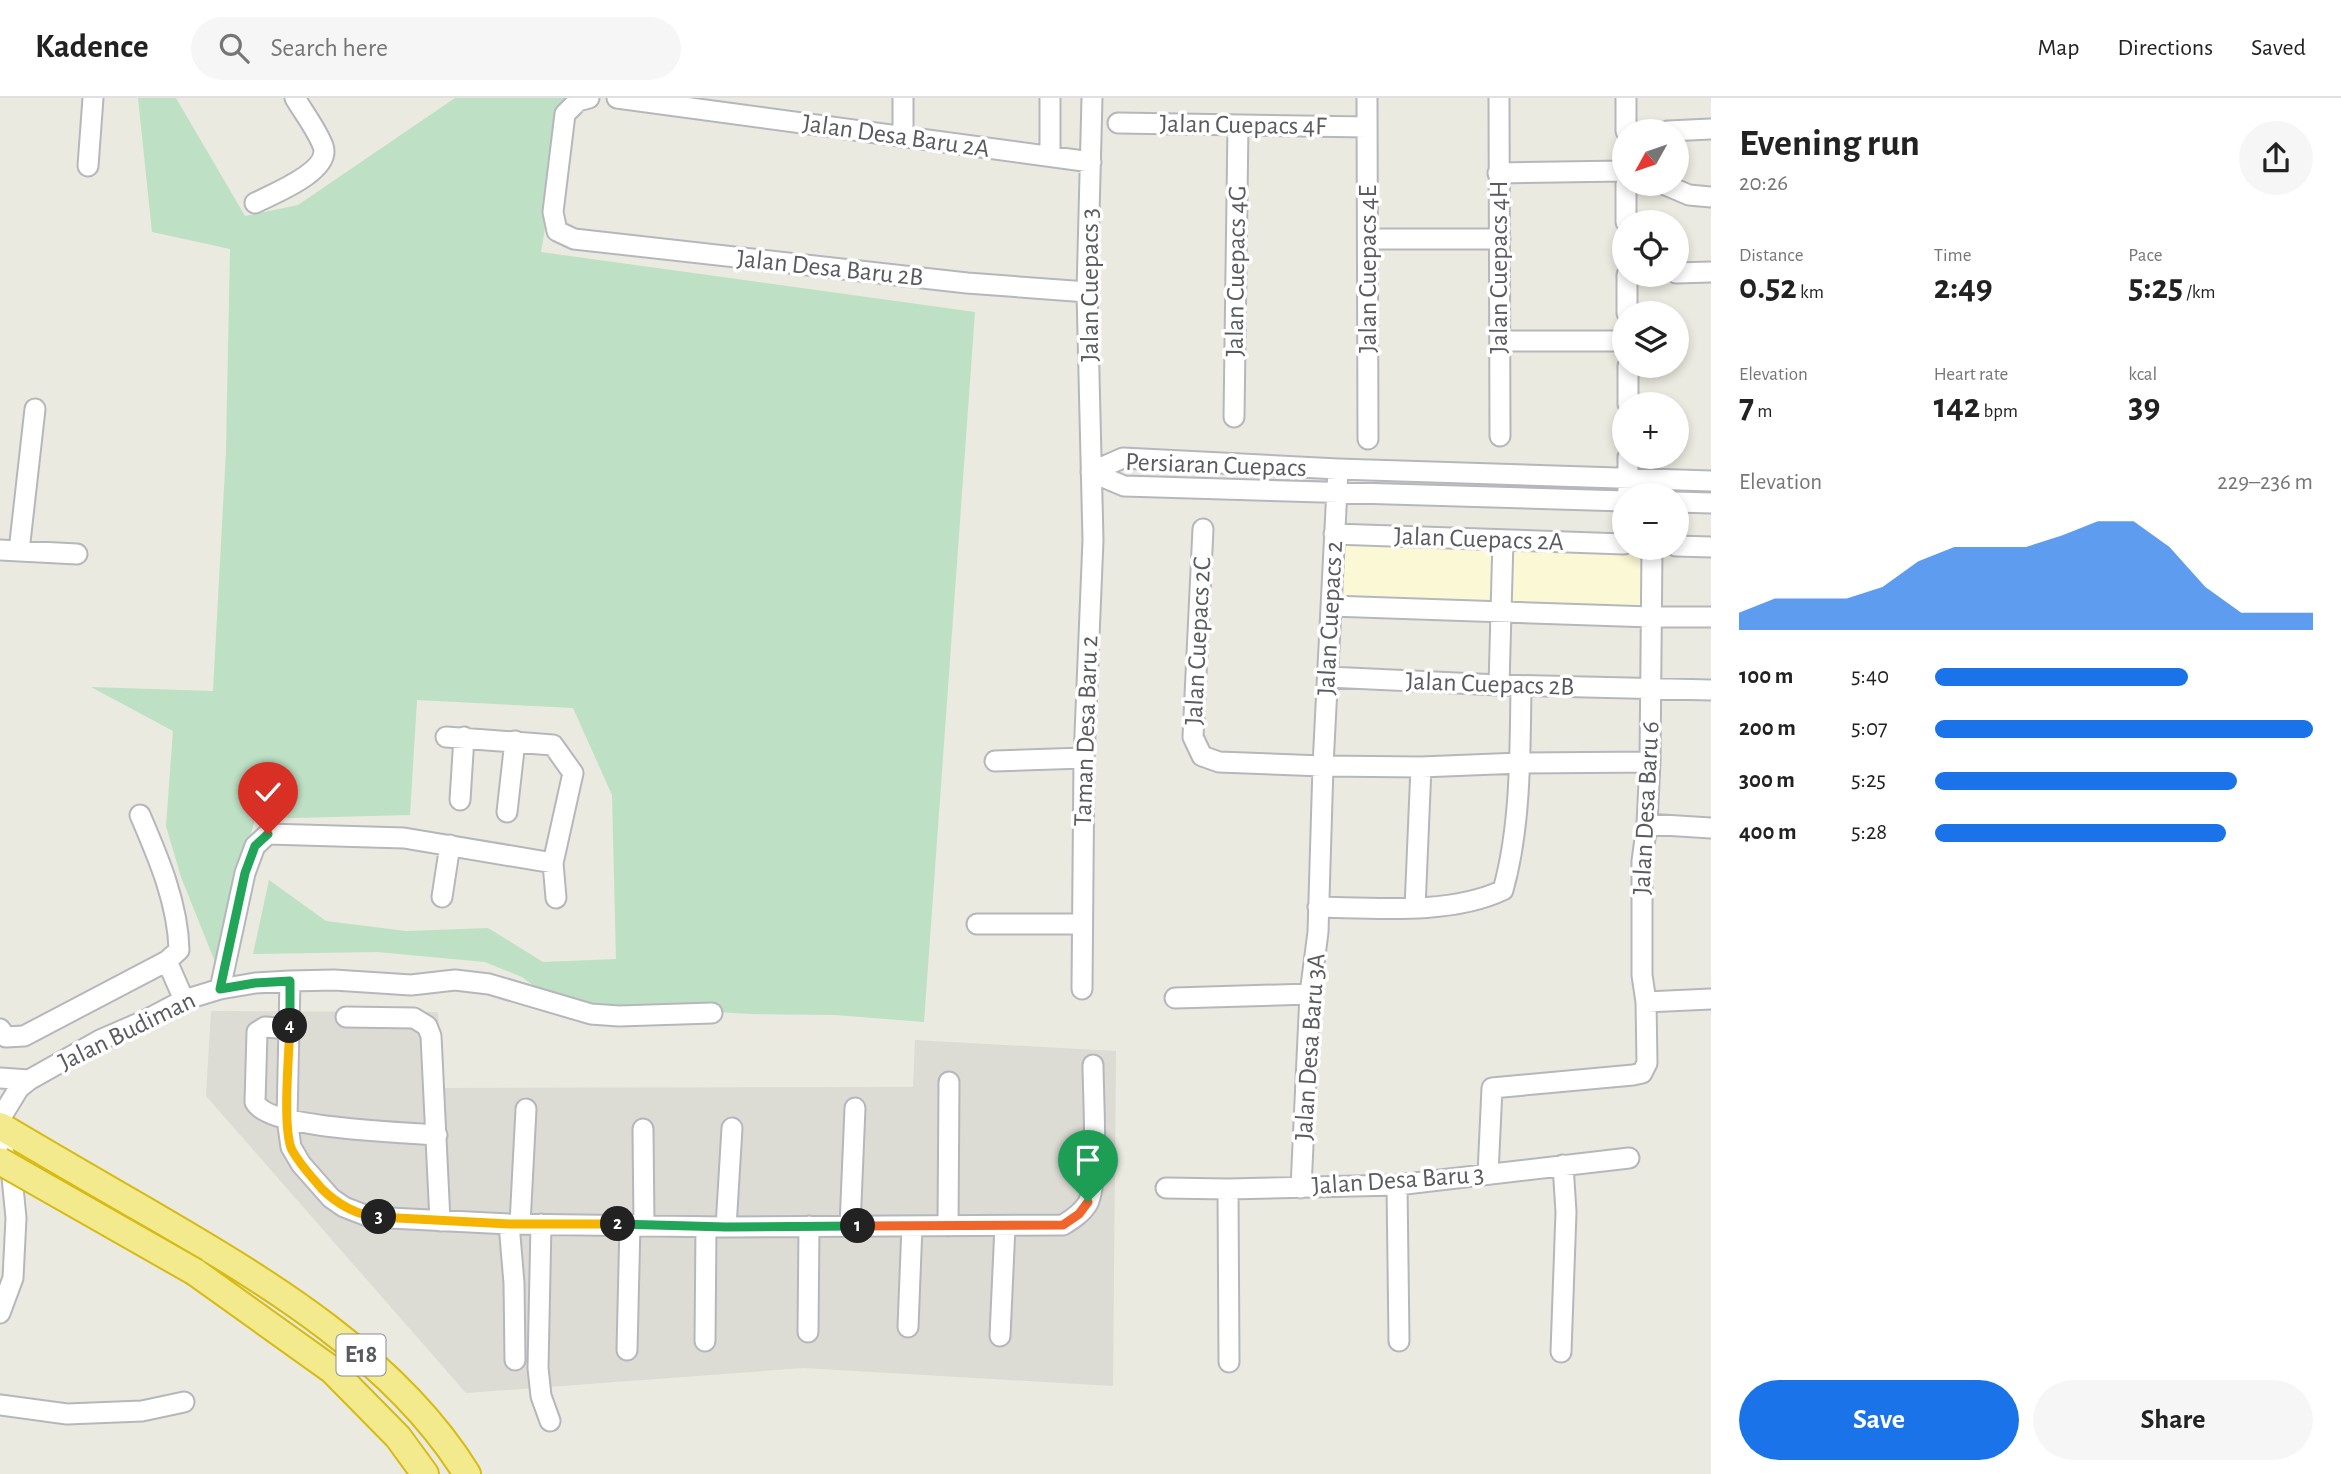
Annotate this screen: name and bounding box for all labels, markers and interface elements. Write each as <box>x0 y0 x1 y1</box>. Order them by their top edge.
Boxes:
search box <box>191 17 681 80</box>
icon: search <box>215 29 253 67</box>
text: Kadence <box>35 31 149 64</box>
text: Search here <box>271 35 388 61</box>
text: Map <box>2037 36 2079 60</box>
text: Directions <box>2117 36 2213 60</box>
text: Saved <box>2251 36 2306 60</box>
street label: Jalan Desa Baru 2A <box>801 110 991 162</box>
street label: Jalan Cuepacs 4F <box>1159 111 1327 139</box>
north arrow <box>1612 119 1689 196</box>
map controls <box>1612 119 1689 560</box>
button: share <box>2239 121 2313 195</box>
text: Evening run <box>1739 125 1920 163</box>
text: 20:26 <box>1739 172 1788 195</box>
street label: Jalan Cuepacs 4H <box>1486 180 1512 354</box>
street label: Jalan Cuepacs 4G <box>1222 185 1250 357</box>
street label: Jalan Cuepacs 4E <box>1355 185 1381 353</box>
street label: Jalan Cuepacs 3 <box>1077 208 1103 362</box>
button: locate <box>1612 210 1689 287</box>
street label: Jalan Desa Baru 2B <box>735 245 925 291</box>
text: Distance <box>1739 246 1803 265</box>
text: Time <box>1934 246 1972 265</box>
text: Pace <box>2128 246 2163 265</box>
text: 0.52 <box>1739 270 1797 305</box>
text: 2:49 <box>1934 270 1993 305</box>
text: 5:25 <box>2128 270 2183 305</box>
text: km <box>1797 283 1824 302</box>
text: /km <box>2183 283 2216 302</box>
button: layers <box>1612 301 1689 378</box>
text: Elevation <box>1739 365 1808 384</box>
text: Heart rate <box>1934 365 2008 384</box>
text: kcal <box>2128 365 2157 384</box>
text: 7 <box>1739 389 1754 424</box>
text: 142 <box>1934 389 1980 424</box>
text: 39 <box>2128 389 2160 424</box>
button: + <box>1612 392 1689 469</box>
text: m <box>1754 402 1772 421</box>
text: bpm <box>1980 402 2018 421</box>
street label: Persiaran Cuepacs <box>1125 449 1307 481</box>
text: Elevation <box>1739 471 1822 494</box>
text: 229–236 m <box>2217 471 2313 494</box>
button: − <box>1612 483 1689 560</box>
street label: Jalan Cuepacs 2A <box>1394 523 1564 555</box>
street label: Jalan Cuepacs 2 <box>1313 540 1347 696</box>
street label: Jalan Cuepacs 2C <box>1181 556 1215 726</box>
street label: Taman Desa Baru 2 <box>1070 635 1102 827</box>
text: 100 m <box>1739 665 1793 688</box>
text: 5:40 <box>1851 665 1889 688</box>
street label: Jalan Cuepacs 2B <box>1405 668 1575 700</box>
text: 200 m <box>1739 717 1796 740</box>
text: 5:07 <box>1851 717 1888 740</box>
street label: Jalan Desa Baru 6 <box>1628 720 1664 896</box>
pin <box>238 762 298 834</box>
text: 300 m <box>1739 769 1795 792</box>
text: 5:25 <box>1851 769 1886 792</box>
icon: check <box>249 773 287 811</box>
text: 400 m <box>1739 821 1797 844</box>
text: 5:28 <box>1851 821 1887 844</box>
street label: Jalan Desa Baru 3A <box>1290 953 1330 1141</box>
street label: Jalan Budiman <box>55 987 199 1075</box>
pin: 4 <box>272 1009 308 1044</box>
text: 4 <box>285 1016 294 1035</box>
pin <box>1058 1130 1118 1202</box>
icon: arrive <box>1069 1141 1107 1179</box>
street label: Jalan Desa Baru 3 <box>1311 1161 1485 1199</box>
pin: 3 <box>362 1200 396 1234</box>
pin: 2 <box>600 1206 636 1242</box>
text: 3 <box>374 1207 383 1226</box>
pin: 1 <box>840 1208 876 1244</box>
text: 2 <box>613 1214 622 1233</box>
text: 1 <box>854 1216 861 1235</box>
road number: E18 <box>336 1335 386 1376</box>
button: Save <box>1739 1380 2019 1460</box>
button: Share <box>2033 1380 2313 1460</box>

